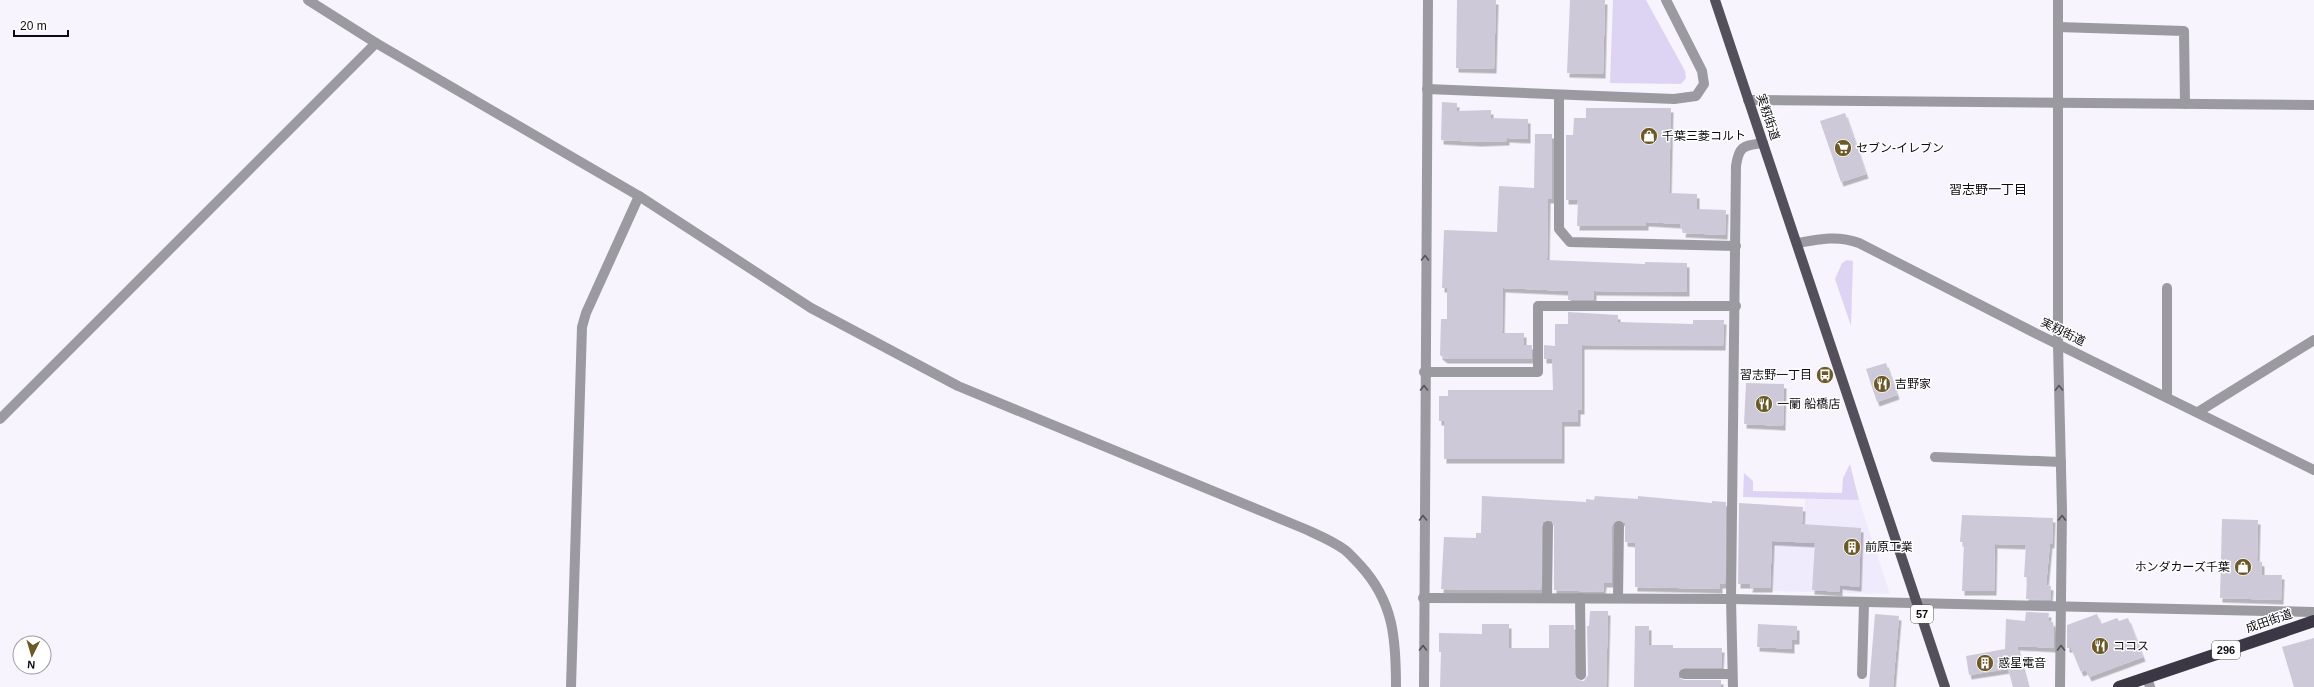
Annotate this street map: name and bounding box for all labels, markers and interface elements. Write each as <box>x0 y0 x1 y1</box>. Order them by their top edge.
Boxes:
scale bar <box>14 12 68 38</box>
text: 20 m <box>20 19 47 33</box>
street label: 実籾街道 <box>1754 92 1782 142</box>
shop icon: 千葉三菱コルト <box>1639 126 1659 146</box>
place label: 千葉三菱コルト <box>1662 129 1746 143</box>
supermarket icon: セブン-イレブン <box>1833 138 1853 158</box>
place label: セブン-イレブン <box>1856 141 1944 155</box>
district label: 習志野一丁目 <box>1949 182 2027 197</box>
one-way arrow <box>1421 255 1429 261</box>
street label: 実籾街道 <box>2038 315 2088 349</box>
bus stop icon: 習志野一丁目 <box>1815 365 1835 385</box>
place label: 習志野一丁目 <box>1740 368 1812 382</box>
restaurant icon: 吉野家 <box>1872 374 1892 394</box>
place label: 吉野家 <box>1895 377 1931 391</box>
one-way arrow <box>1420 385 1428 391</box>
one-way arrow <box>2055 385 2064 391</box>
restaurant icon: 一蘭 船橋店 <box>1754 394 1774 414</box>
place label: 一蘭 船橋店 <box>1777 397 1840 411</box>
one-way arrow <box>1419 515 1427 521</box>
one-way arrow <box>2058 515 2066 521</box>
building icon: 前原工業 <box>1842 537 1862 557</box>
place label: 前原工業 <box>1865 540 1913 554</box>
shop icon: ホンダカーズ千葉 <box>2233 557 2253 577</box>
place label: ホンダカーズ千葉 <box>2135 560 2230 574</box>
road number: 57 <box>1911 605 1933 623</box>
street label: 成田街道 <box>2244 607 2294 635</box>
north arrow <box>12 635 52 675</box>
restaurant icon: ココス <box>2090 636 2110 656</box>
place label: ココス <box>2113 639 2149 653</box>
road number: 296 <box>2212 641 2240 659</box>
one-way arrow <box>1419 645 1427 651</box>
one-way arrow <box>2057 645 2065 651</box>
building icon: 惑星電音 <box>1975 653 1995 673</box>
place label: 惑星電音 <box>1998 656 2046 670</box>
text: N <box>27 659 36 671</box>

